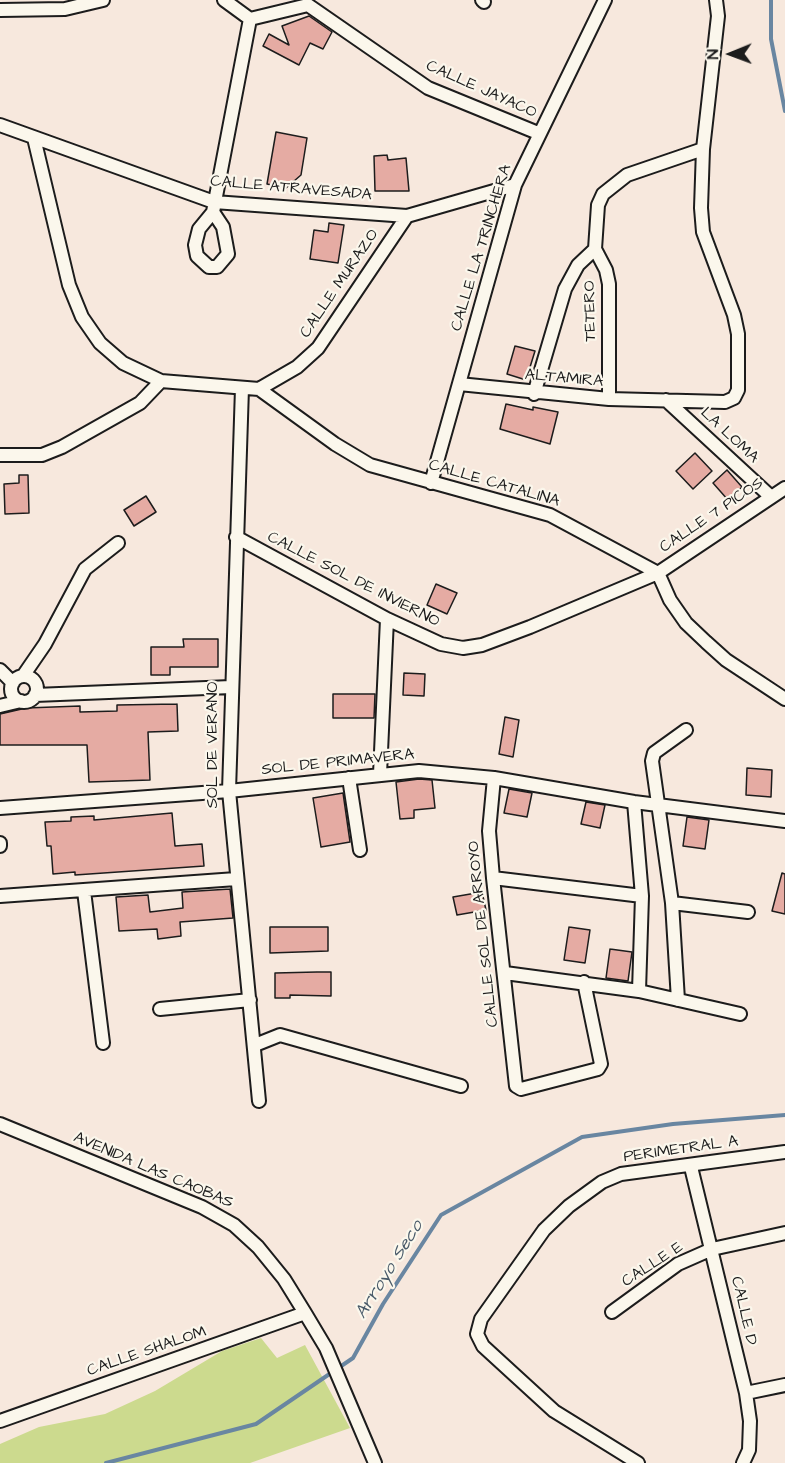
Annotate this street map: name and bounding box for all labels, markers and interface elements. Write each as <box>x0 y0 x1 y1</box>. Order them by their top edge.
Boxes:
north arrow <box>701 24 761 84</box>
text: N <box>702 49 724 60</box>
street label: CALLE JAYACO <box>423 57 539 123</box>
street label: CALLE LA TRINCHERA <box>447 162 517 334</box>
street label: CALLE ATRAVESADA <box>209 172 373 206</box>
street label: CALLE MURAZO <box>297 226 383 342</box>
street label: TETERO <box>581 280 601 342</box>
street label: ALTAMIRA <box>524 366 604 392</box>
street label: LA LOMA <box>696 404 762 468</box>
street label: CALLE CATALINA <box>426 456 562 512</box>
street label: CALLE 7 PICOS <box>657 474 767 558</box>
street label: CALLE SOL DE INVIERNO <box>264 528 442 632</box>
street label: SOL DE VERANO <box>204 682 224 808</box>
street label: SOL DE PRIMAVERA <box>261 745 415 781</box>
street label: CALLE SOL DE ARROYO <box>465 840 503 1028</box>
street label: AVENIDA LAS CAOBAS <box>70 1129 236 1213</box>
street label: PERIMETRAL A <box>622 1132 740 1168</box>
water label: Arroyo Seco <box>351 1217 429 1323</box>
street label: CALLE E <box>619 1238 687 1292</box>
street label: CALLE D <box>726 1275 760 1347</box>
street label: CALLE SHALOM <box>85 1323 209 1381</box>

